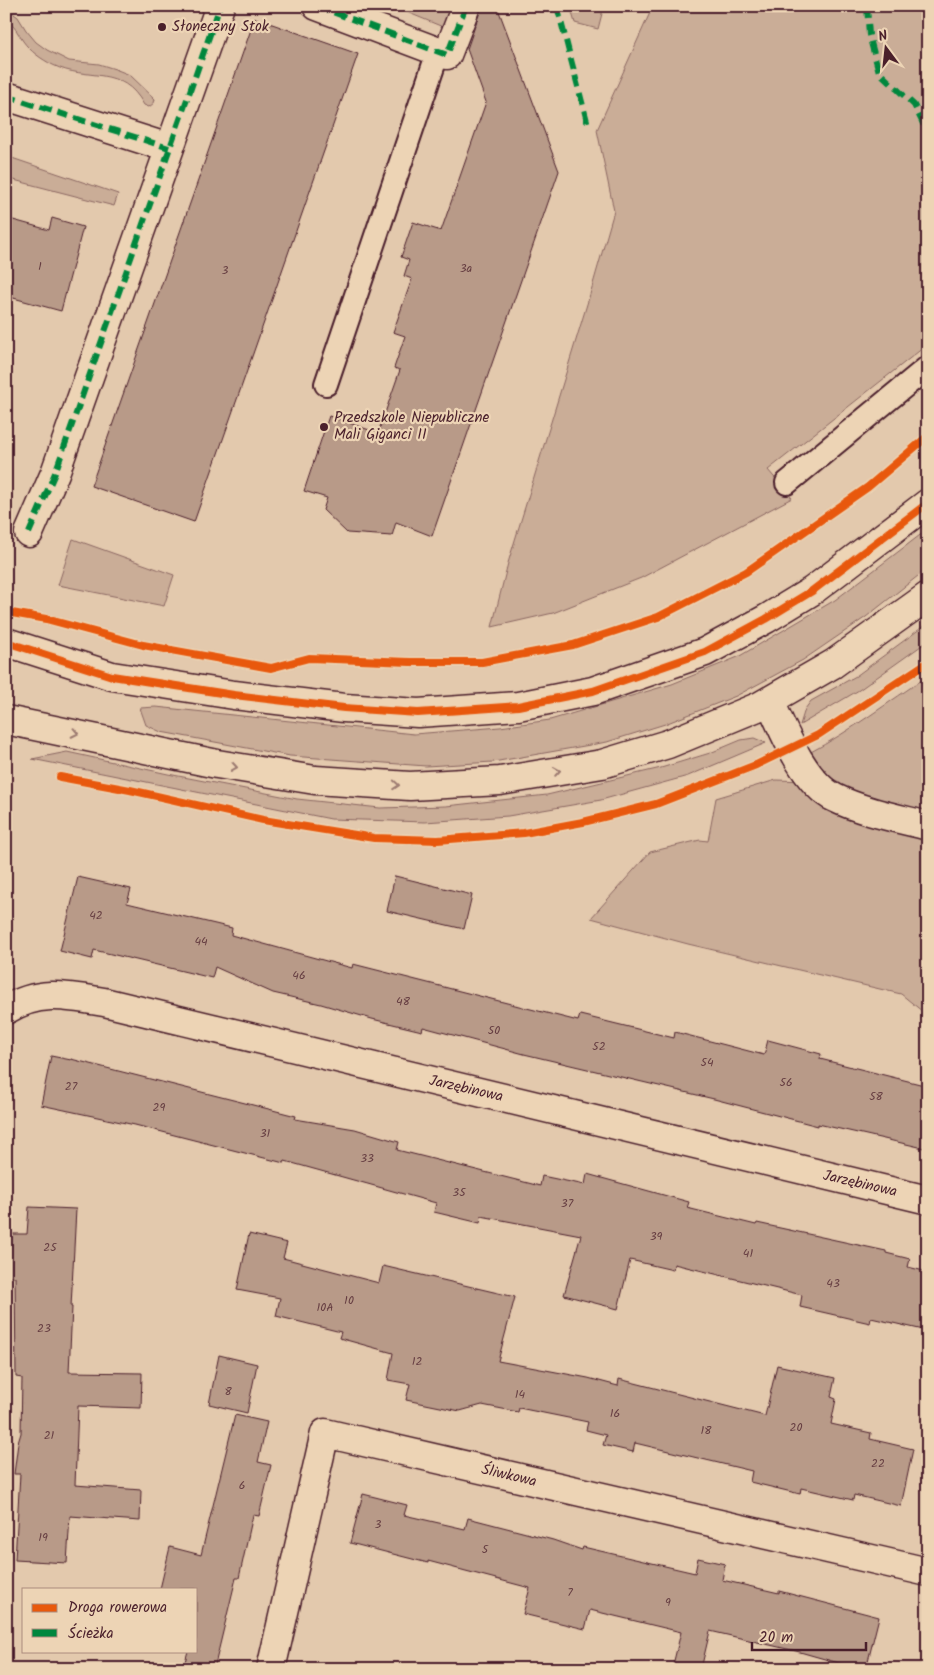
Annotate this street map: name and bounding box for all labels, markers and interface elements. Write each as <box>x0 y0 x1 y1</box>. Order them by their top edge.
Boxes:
place label: Słoneczny Stok <box>172 15 270 39</box>
marker: Słoneczny Stok <box>156 21 168 33</box>
north arrow <box>862 22 912 72</box>
text: N <box>876 25 890 48</box>
house number: 1 <box>38 257 42 276</box>
house number: 3a <box>460 259 473 278</box>
house number: 3 <box>222 261 229 280</box>
place label: Przedszkole Niepubliczne Mali Giganci II <box>334 406 489 447</box>
marker: Przedszkole Niepubliczne Mali Giganci II <box>318 421 330 433</box>
one-way arrow <box>71 727 80 738</box>
one-way arrow <box>230 761 239 771</box>
one-way arrow <box>553 767 562 777</box>
one-way arrow <box>392 779 400 790</box>
house number: 42 <box>89 906 103 925</box>
house number: 44 <box>194 932 208 951</box>
house number: 46 <box>292 966 306 985</box>
house number: 48 <box>396 992 411 1011</box>
house number: 50 <box>488 1021 500 1040</box>
house number: 52 <box>592 1037 606 1056</box>
house number: 54 <box>700 1053 714 1072</box>
street label: Jarzębinowa <box>426 1069 506 1109</box>
house number: 56 <box>779 1073 793 1092</box>
house number: 27 <box>65 1077 78 1096</box>
house number: 58 <box>869 1087 884 1106</box>
house number: 29 <box>153 1098 166 1117</box>
house number: 31 <box>260 1124 271 1143</box>
house number: 33 <box>360 1149 374 1168</box>
street label: Jarzębinowa <box>820 1164 900 1204</box>
house number: 35 <box>452 1183 467 1202</box>
house number: 37 <box>561 1194 574 1213</box>
house number: 39 <box>650 1227 662 1246</box>
house number: 25 <box>43 1238 58 1257</box>
house number: 41 <box>743 1244 753 1263</box>
house number: 43 <box>826 1274 840 1293</box>
house number: 10 <box>344 1291 354 1310</box>
house number: 10A <box>316 1298 334 1317</box>
house number: 23 <box>37 1319 51 1338</box>
house number: 12 <box>412 1352 422 1371</box>
house number: 8 <box>224 1382 232 1401</box>
house number: 14 <box>515 1385 526 1404</box>
house number: 16 <box>610 1404 620 1423</box>
house number: 20 <box>790 1418 802 1437</box>
house number: 18 <box>701 1421 712 1440</box>
house number: 21 <box>44 1426 55 1445</box>
house number: 22 <box>871 1454 885 1473</box>
street label: Śliwkowa <box>479 1458 539 1494</box>
house number: 6 <box>239 1476 245 1495</box>
house number: 3 <box>375 1515 382 1534</box>
house number: 19 <box>38 1528 48 1547</box>
house number: 5 <box>482 1540 490 1559</box>
house number: 7 <box>567 1583 573 1602</box>
legend <box>22 1588 198 1652</box>
house number: 9 <box>665 1593 671 1612</box>
text: Droga rowerowa <box>68 1596 167 1620</box>
scale bar <box>752 1620 865 1652</box>
text: Ścieżka <box>68 1622 113 1646</box>
text: 20 m <box>759 1626 793 1650</box>

